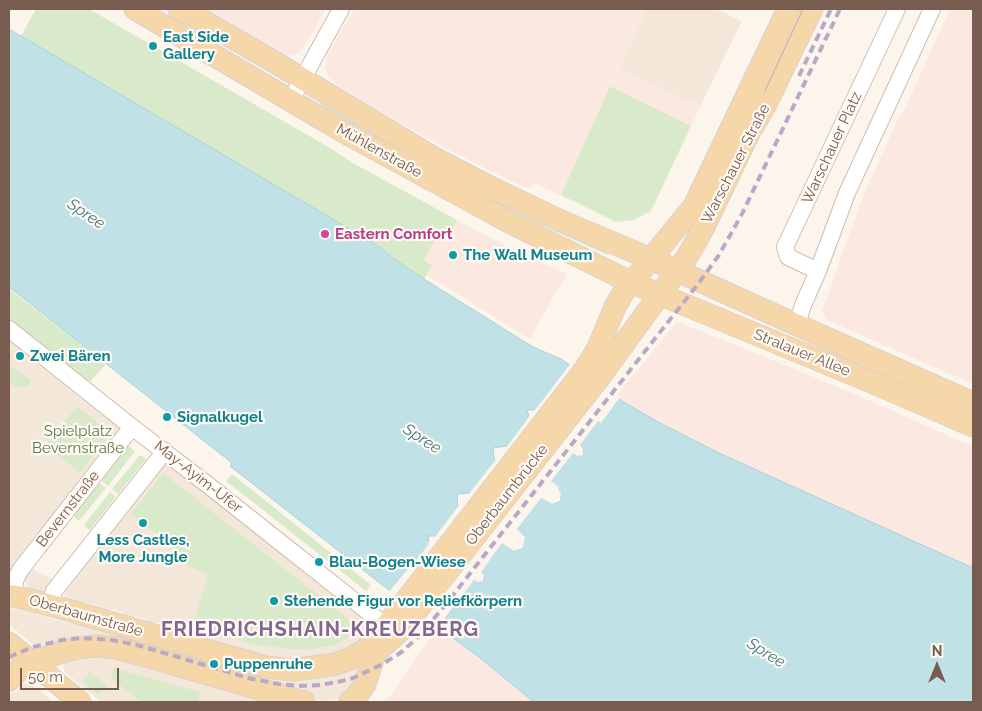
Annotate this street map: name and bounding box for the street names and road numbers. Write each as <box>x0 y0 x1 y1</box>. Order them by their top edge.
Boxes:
street label: Warschauer Platz <box>798 89 866 207</box>
street label: Warschauer Straße <box>698 101 774 227</box>
street label: Mühlenstraße <box>333 120 425 182</box>
street label: Stralauer Allee <box>751 325 853 381</box>
street label: May-Ayim-Ufer <box>151 437 245 517</box>
street label: Oberbaumbrücke <box>462 441 552 549</box>
street label: Bevernstraße <box>33 467 103 551</box>
street label: Oberbaumstraße <box>27 591 145 641</box>

